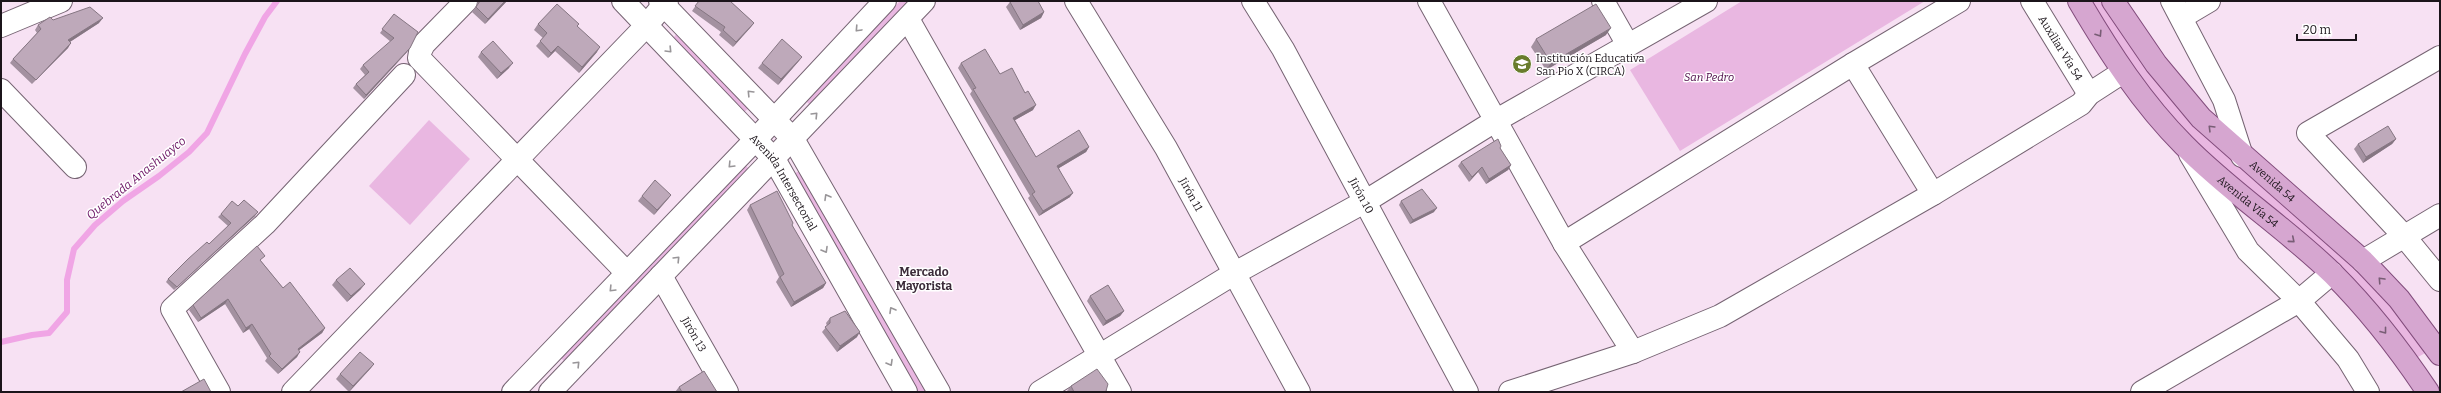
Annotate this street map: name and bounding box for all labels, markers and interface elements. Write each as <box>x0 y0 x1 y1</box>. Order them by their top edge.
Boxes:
street label: Auxiliar Vía 54 <box>2035 13 2085 83</box>
scale bar <box>2297 16 2356 42</box>
text: 20 m <box>2303 23 2332 37</box>
one-way arrow <box>856 24 863 32</box>
one-way arrow <box>2094 30 2102 37</box>
one-way arrow <box>664 45 671 52</box>
place label: Institución Educativa San Pio X (CIRCA) <box>1536 52 1645 78</box>
school or university icon: Institución Educativa San Pio X (CIRCA) <box>1511 53 1533 75</box>
park label: San Pedro <box>1684 71 1734 84</box>
one-way arrow <box>747 90 755 98</box>
one-way arrow <box>810 112 818 120</box>
one-way arrow <box>2208 125 2216 133</box>
street label: Avenida Intersectorial <box>747 132 819 233</box>
water label: Quebrada Anashuayco <box>84 133 189 222</box>
street label: Avenida 54 <box>2247 158 2298 205</box>
one-way arrow <box>728 160 736 168</box>
street label: Avenida Vía 54 <box>2215 173 2281 231</box>
street label: Jirón 11 <box>1176 175 1205 214</box>
street label: Jirón 10 <box>1346 175 1376 216</box>
one-way arrow <box>824 194 831 201</box>
one-way arrow <box>2288 235 2295 242</box>
one-way arrow <box>821 246 828 253</box>
one-way arrow <box>672 257 679 264</box>
district label: Mercado Mayorista <box>896 265 953 293</box>
one-way arrow <box>2379 277 2386 285</box>
one-way arrow <box>609 284 617 292</box>
one-way arrow <box>889 307 896 314</box>
street label: Jirón 13 <box>678 314 709 354</box>
one-way arrow <box>2379 327 2386 334</box>
one-way arrow <box>885 359 892 366</box>
one-way arrow <box>572 361 580 369</box>

